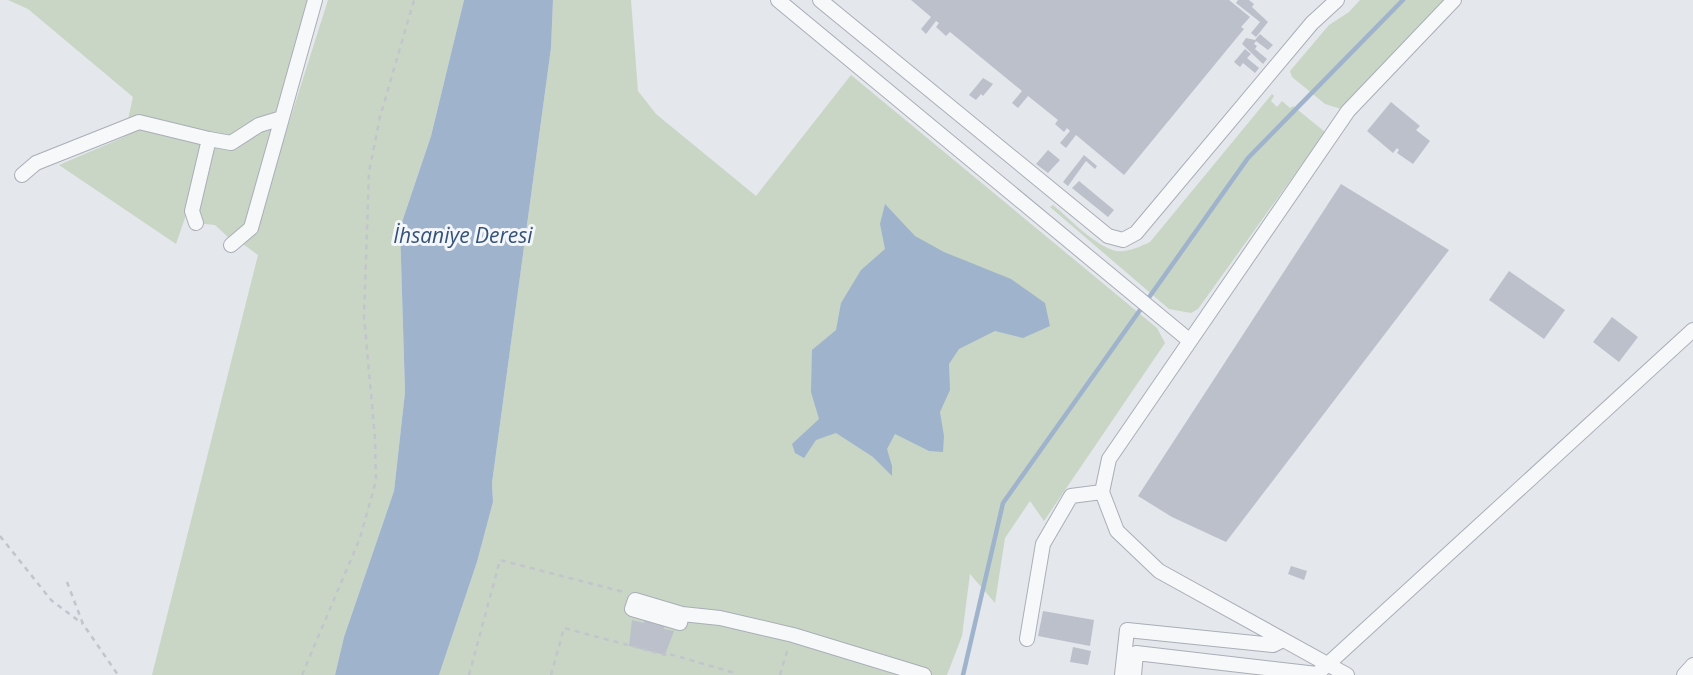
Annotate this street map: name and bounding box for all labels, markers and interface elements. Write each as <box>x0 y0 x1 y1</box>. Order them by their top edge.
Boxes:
water label: İhsaniye Deresi <box>393 221 533 249</box>

